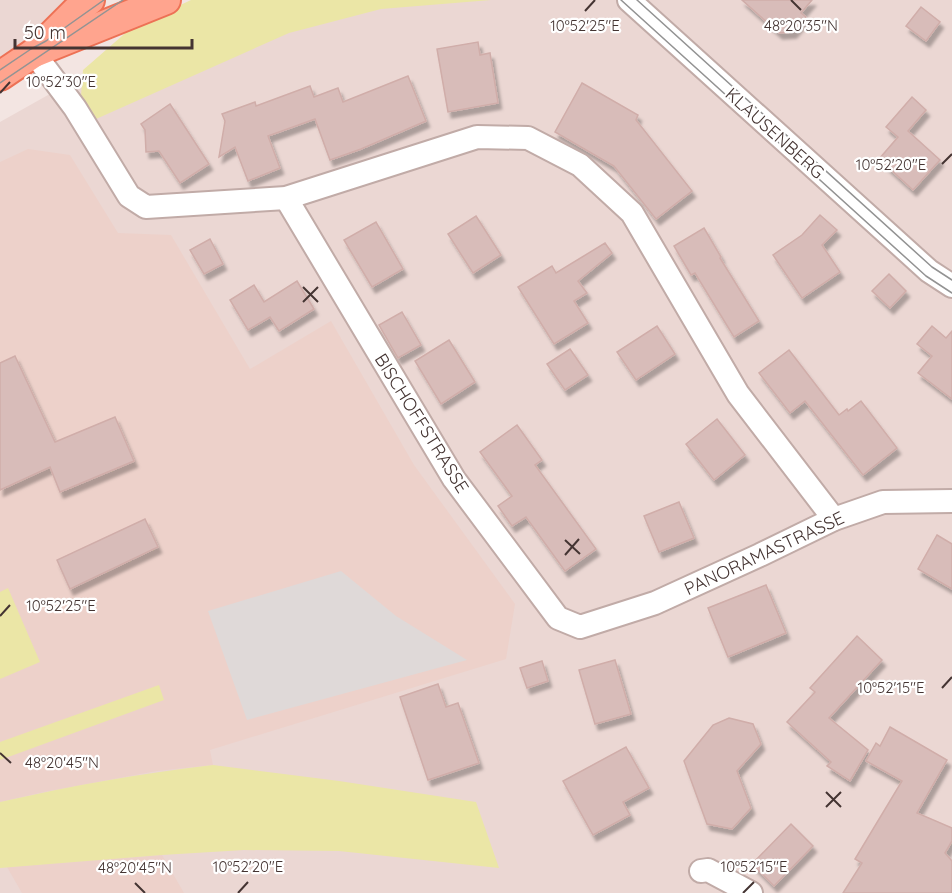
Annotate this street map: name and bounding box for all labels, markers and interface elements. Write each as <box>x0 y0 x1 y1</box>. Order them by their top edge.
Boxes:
scale bar <box>15 12 192 50</box>
text: 10°52'25"E <box>550 16 620 35</box>
text: 48°20'35"N <box>764 16 838 35</box>
text: 50 m <box>24 21 66 44</box>
text: 10°52'30"E <box>26 72 96 91</box>
street label: KLAUSENBERG <box>721 82 829 184</box>
text: 10°52'20"E <box>856 155 926 174</box>
street label: BISCHOFFSTRASSE <box>370 349 474 497</box>
street label: PANORAMASTRASSE <box>680 506 848 600</box>
text: 10°52'25"E <box>26 596 96 615</box>
text: 10°52'15"E <box>858 678 924 697</box>
text: 48°20'45"N <box>25 753 99 772</box>
text: 10°52'20"E <box>213 857 283 876</box>
text: 10°52'15"E <box>721 857 787 876</box>
text: 48°20'45"N <box>98 858 172 877</box>

